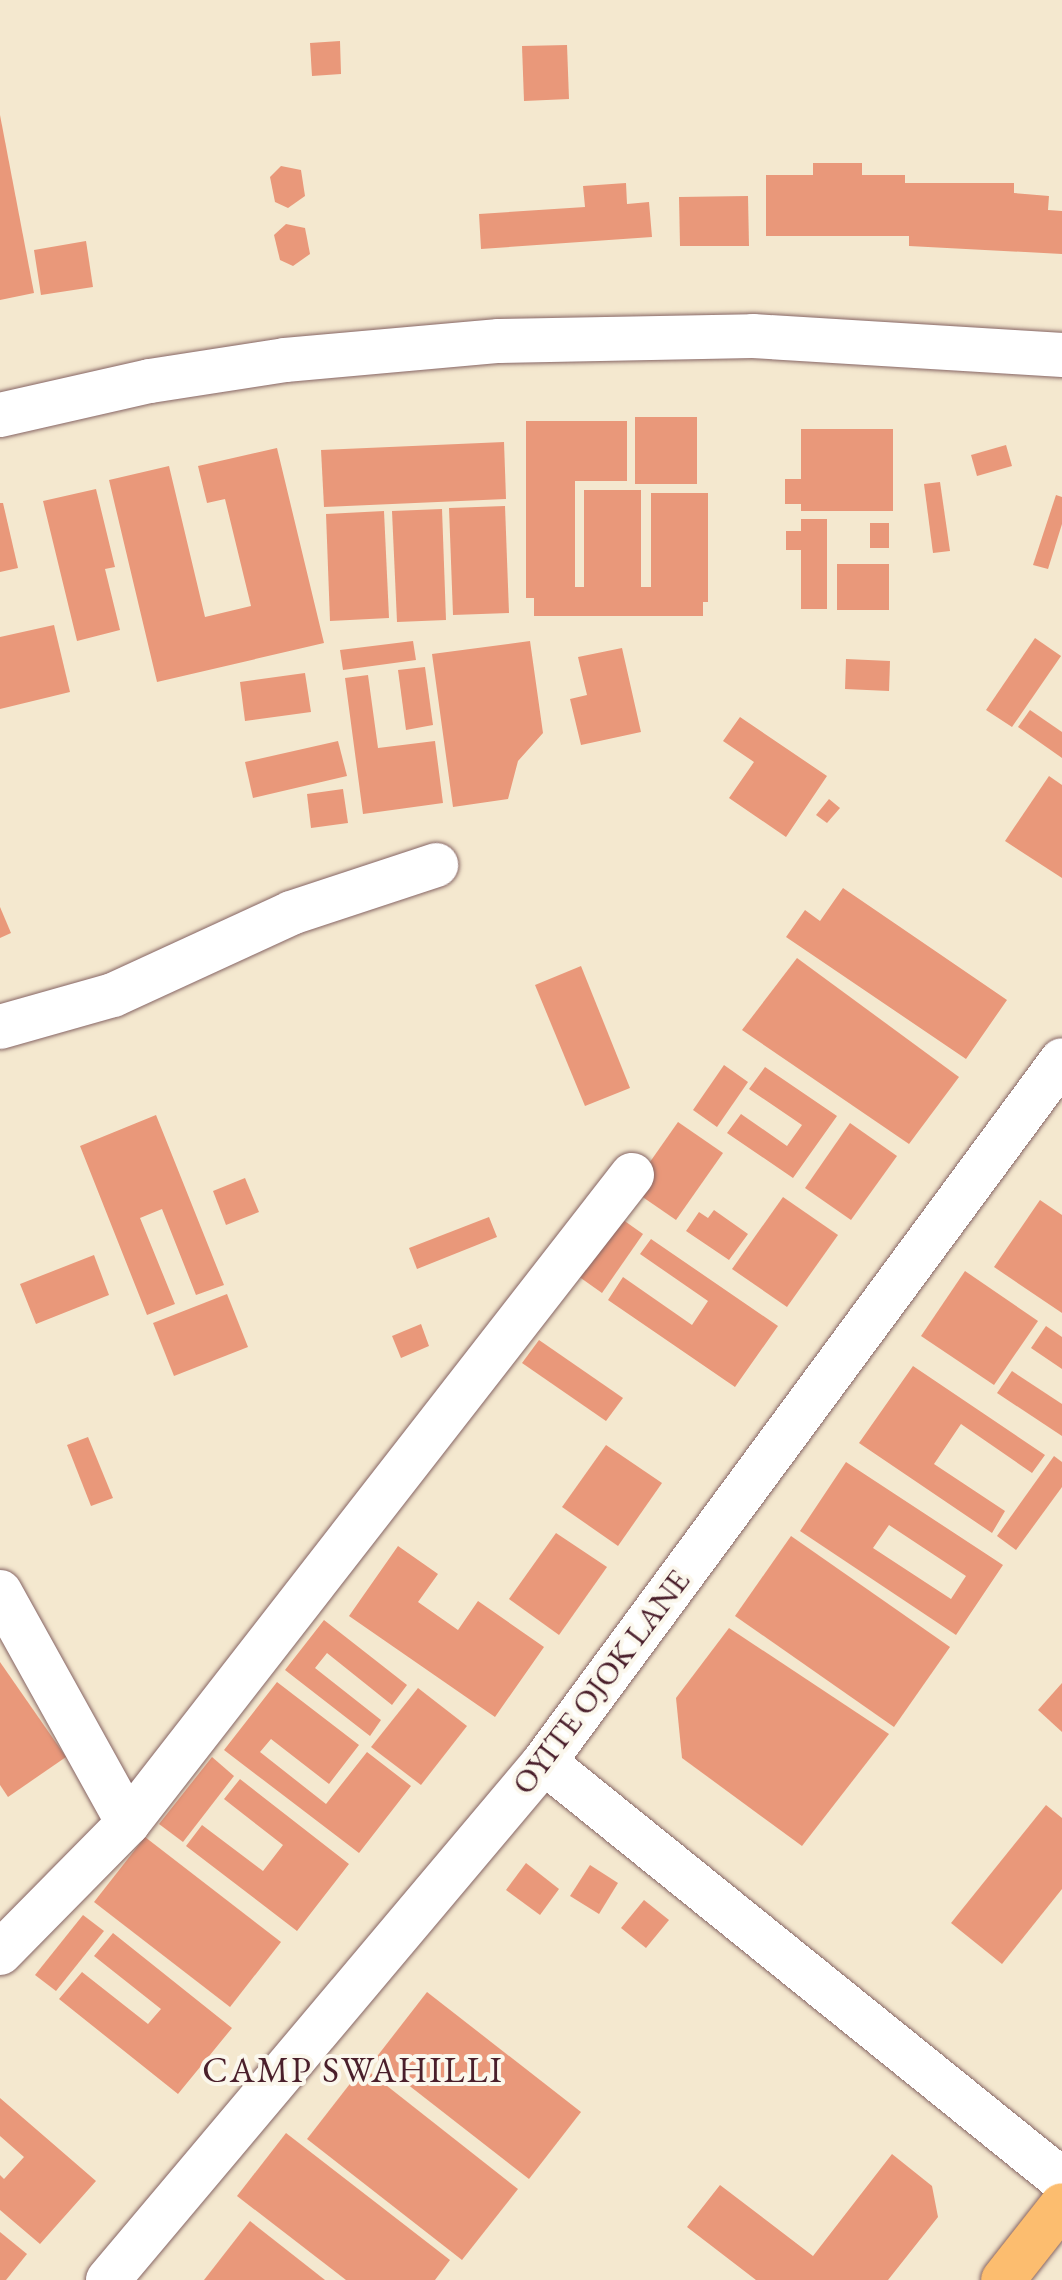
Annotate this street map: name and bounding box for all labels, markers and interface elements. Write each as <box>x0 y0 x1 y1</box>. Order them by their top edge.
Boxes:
street label: OYITE OJOK LANE <box>504 1562 698 1802</box>
district label: CAMP SWAHILLI <box>202 2048 504 2092</box>

